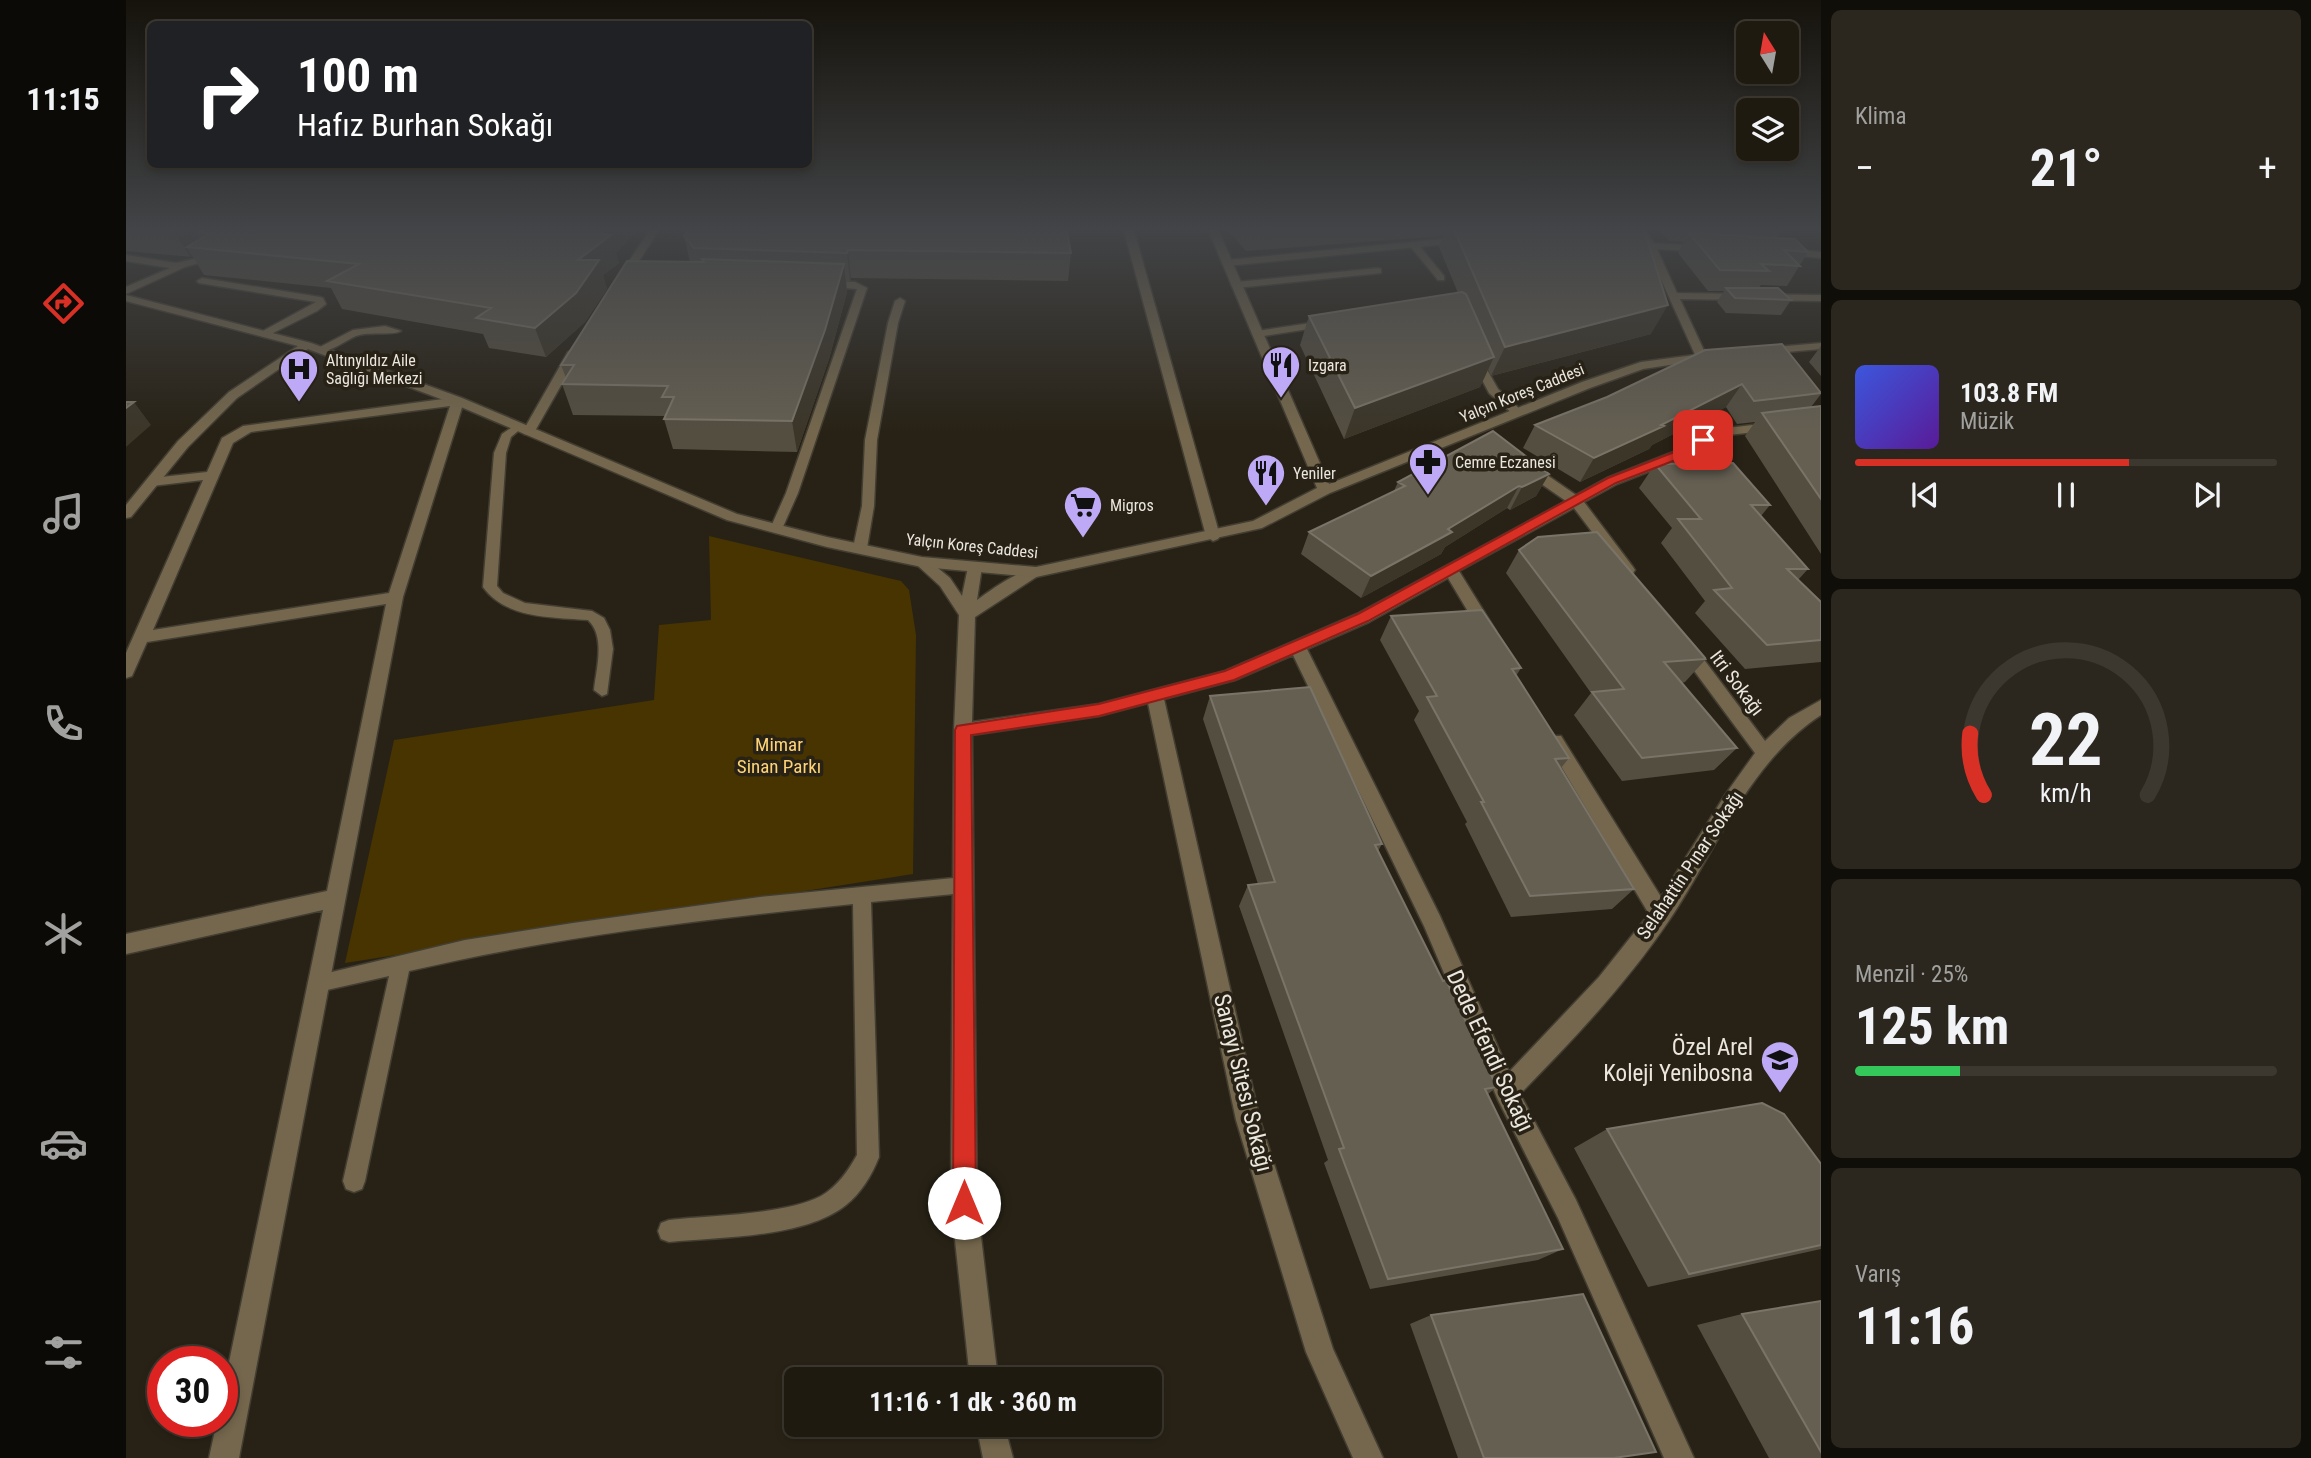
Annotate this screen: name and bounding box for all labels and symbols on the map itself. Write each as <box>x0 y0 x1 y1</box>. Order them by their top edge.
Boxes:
north arrow <box>1736 21 1799 84</box>
restaurant icon: Izgara <box>1260 344 1302 399</box>
hospital icon: Altınyıldız Aile Sağlığı Merkezi <box>278 348 320 403</box>
place label: Altınyıldız Aile Sağlığı Merkezi <box>326 351 422 388</box>
place label: Izgara <box>1308 356 1347 375</box>
street label: Yalçın Koreş Caddesi <box>1457 359 1587 427</box>
pin <box>1673 410 1733 470</box>
pharmacy icon: Cemre Eczanesi <box>1407 441 1449 496</box>
restaurant icon: Yeniler <box>1245 452 1287 507</box>
place label: Cemre Eczanesi <box>1455 453 1556 472</box>
place label: Yeniler <box>1293 464 1336 483</box>
supermarket icon: Migros <box>1062 484 1104 539</box>
place label: Migros <box>1110 496 1154 515</box>
street label: Yalçın Koreş Caddesi <box>905 530 1039 562</box>
street label: Itri Sokağı <box>1705 646 1769 720</box>
park label: Mimar Sinan Parkı <box>737 733 821 778</box>
street label: Selahattin Pınar Sokağı <box>1632 786 1748 944</box>
street label: Dede Efendi Sokağı <box>1441 966 1539 1136</box>
street label: Sanayi Sitesi Sokağı <box>1208 991 1278 1175</box>
place label: Özel Arel Koleji Yenibosna <box>1603 1033 1753 1087</box>
school or university icon: Özel Arel Koleji Yenibosna <box>1759 1039 1801 1094</box>
position arrow <box>927 1166 1001 1240</box>
speed limit sign: 30 <box>147 1346 238 1437</box>

